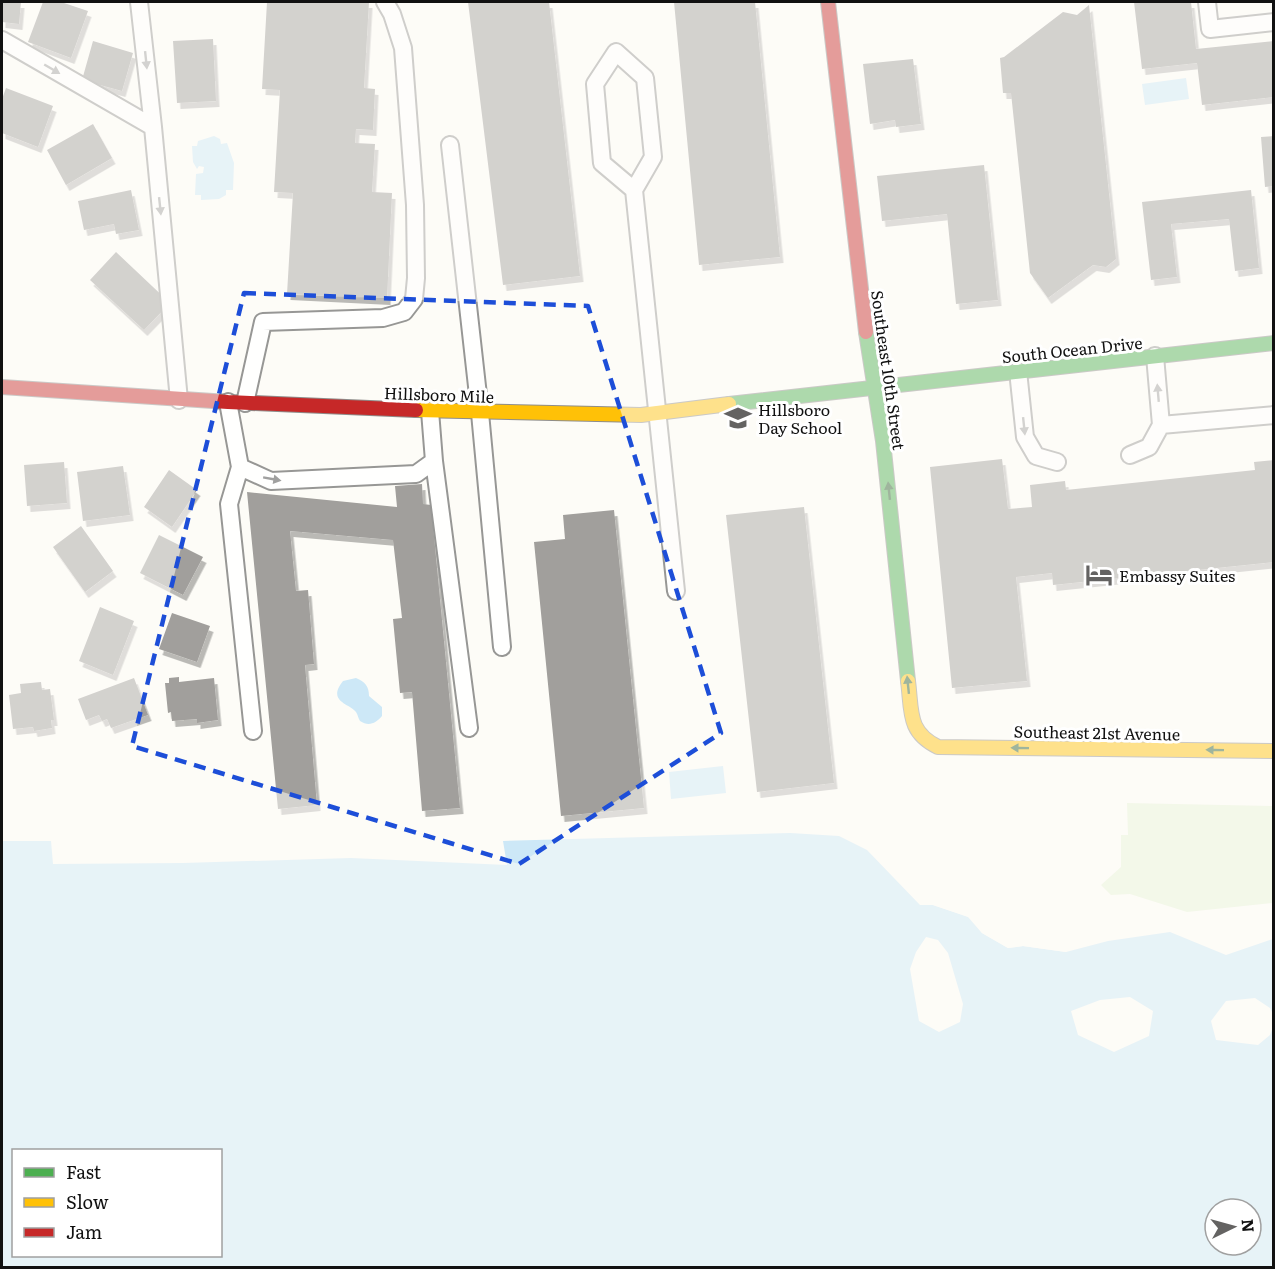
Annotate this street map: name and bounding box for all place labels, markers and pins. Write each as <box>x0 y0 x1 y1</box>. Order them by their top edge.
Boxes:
place label: Hillsboro Day School <box>758 397 842 439</box>
school or university icon: Hillsboro Day School <box>723 403 753 433</box>
hotel icon: Embassy Suites <box>1084 560 1114 590</box>
place label: Embassy Suites <box>1119 563 1235 587</box>

